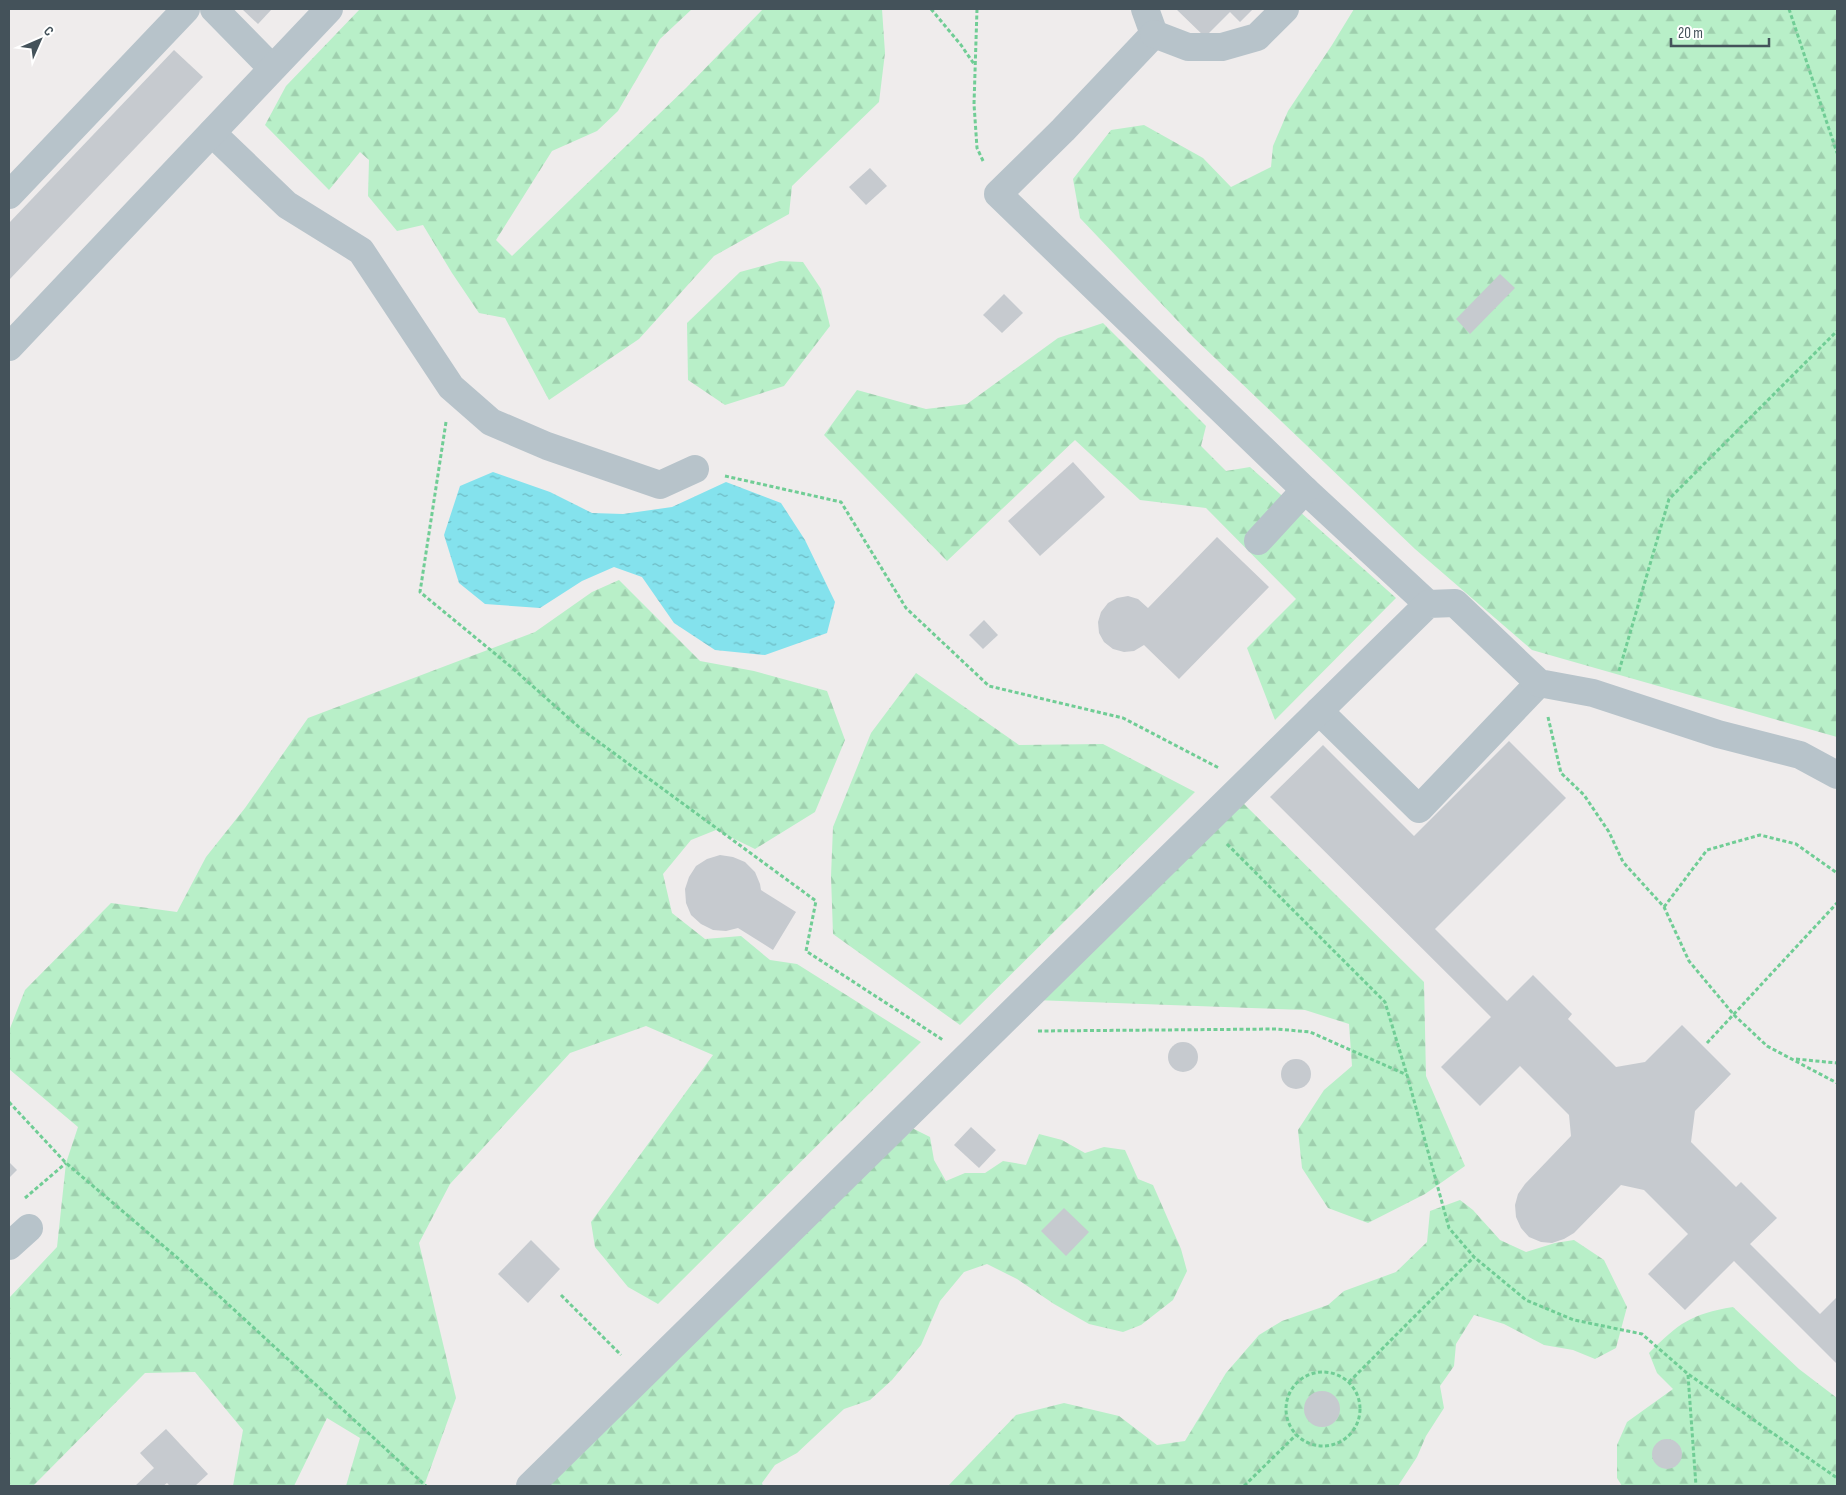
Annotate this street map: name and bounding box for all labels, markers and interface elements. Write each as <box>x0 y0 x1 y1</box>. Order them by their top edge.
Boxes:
north arrow <box>15 15 65 65</box>
scale bar <box>1671 15 1768 47</box>
text: С <box>40 23 57 40</box>
text: 20 m <box>1678 24 1703 43</box>

